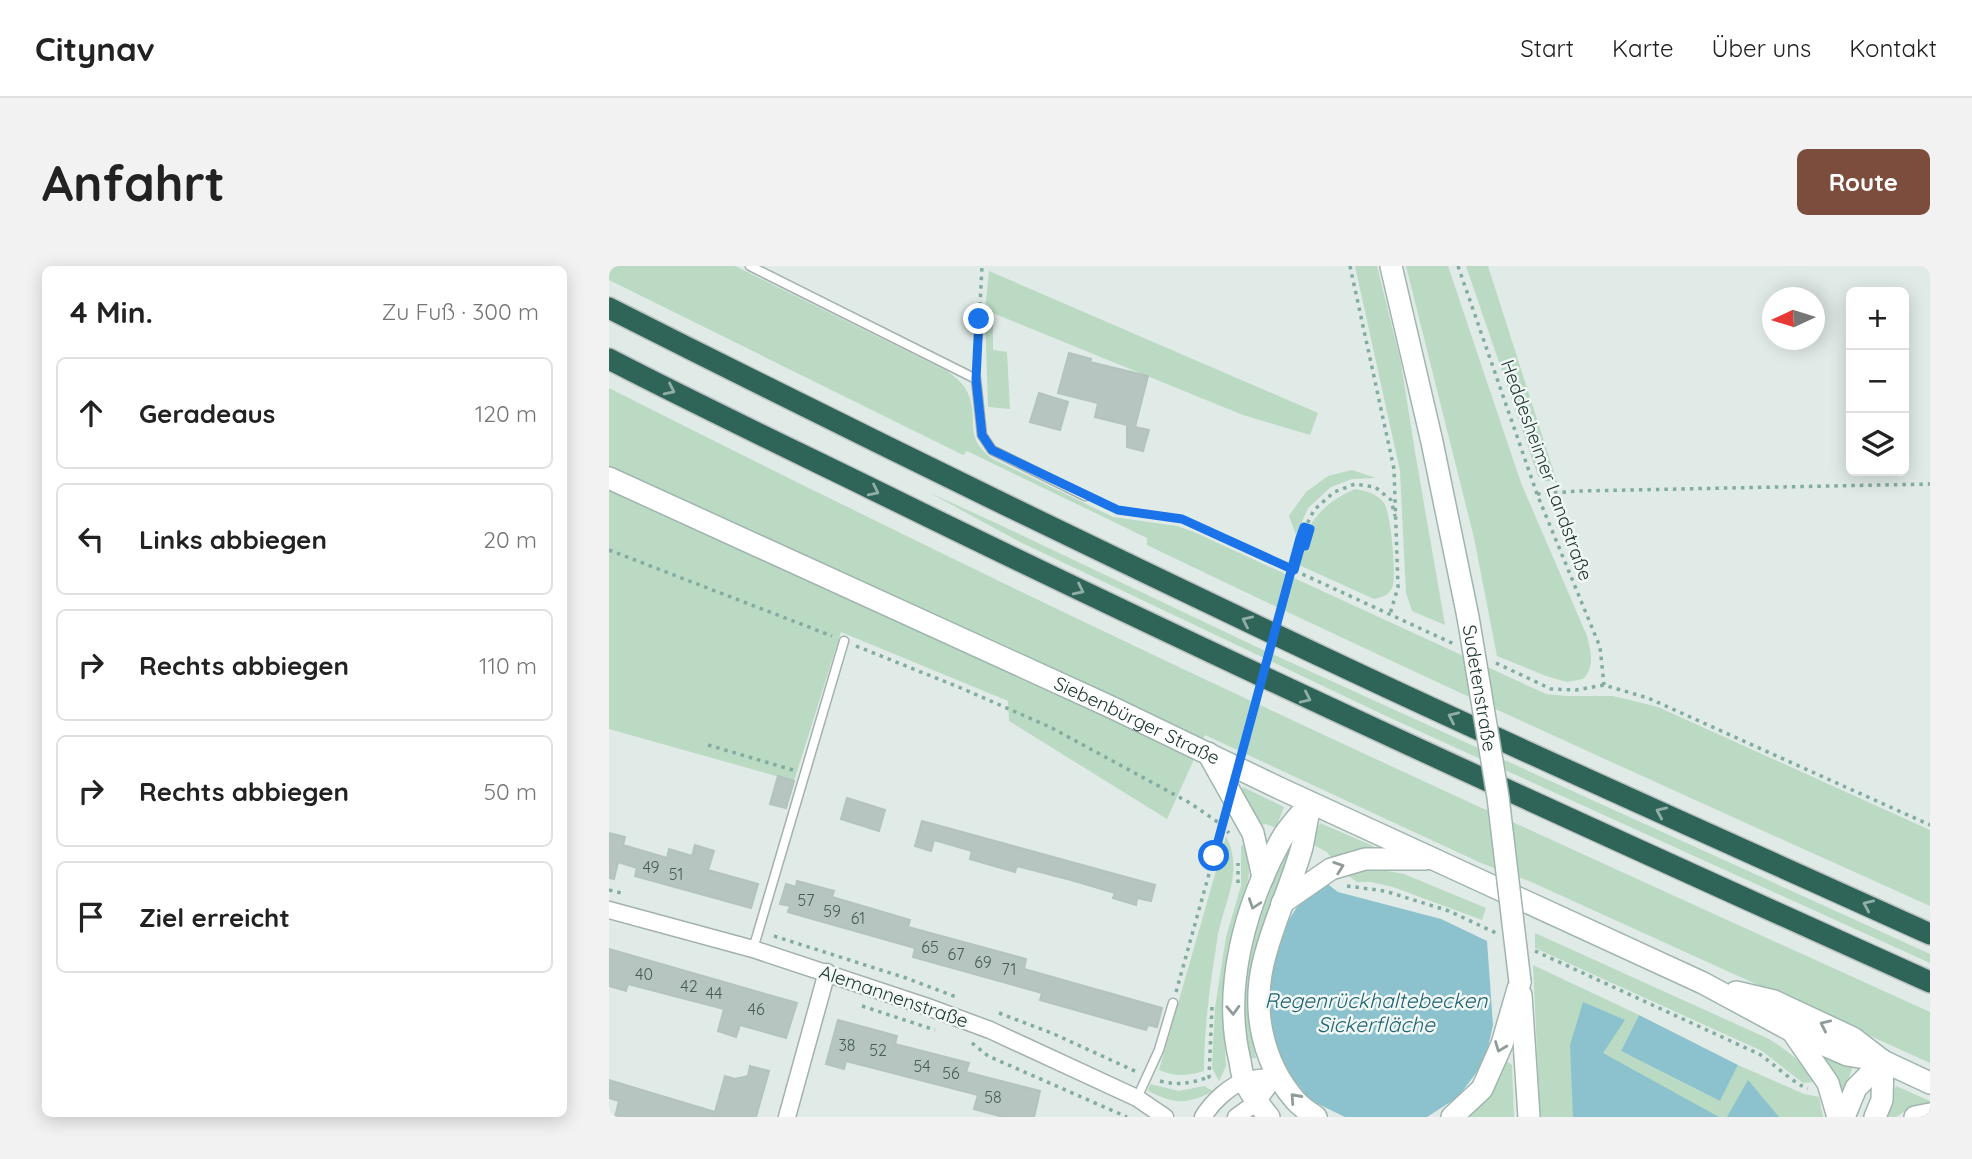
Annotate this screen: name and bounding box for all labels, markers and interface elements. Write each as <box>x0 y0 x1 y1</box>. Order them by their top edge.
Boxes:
text: Citynav <box>35 28 155 69</box>
text: Start <box>1520 33 1574 63</box>
text: Karte <box>1612 33 1673 63</box>
text: Über uns <box>1711 33 1811 63</box>
text: Kontakt <box>1849 33 1937 63</box>
button: Route <box>1797 149 1930 215</box>
text: Anfahrt <box>42 152 225 213</box>
north arrow <box>1762 287 1825 350</box>
map controls <box>1846 287 1909 476</box>
button: + <box>1846 287 1909 350</box>
text: 4 Min. <box>70 293 153 331</box>
text: Zu Fuß · 300 m <box>382 297 539 326</box>
route end <box>963 303 994 334</box>
button: − <box>1846 350 1909 413</box>
street label: Heddesheimer Landstraße <box>1496 356 1598 584</box>
one-way arrow <box>663 381 675 395</box>
icon: ahead <box>72 394 110 432</box>
text: Geradeaus <box>139 397 275 430</box>
text: 120 m <box>475 399 537 428</box>
button: layers <box>1846 413 1909 476</box>
one-way arrow <box>867 482 879 496</box>
icon: left <box>72 520 110 558</box>
text: Links abbiegen <box>139 523 327 556</box>
text: 20 m <box>483 525 537 554</box>
one-way arrow <box>1072 582 1084 596</box>
one-way arrow <box>1242 616 1254 630</box>
street label: Sudetenstraße <box>1457 623 1502 753</box>
icon: right <box>72 646 110 684</box>
text: Rechts abbiegen <box>139 649 349 682</box>
text: 110 m <box>479 651 537 680</box>
street label: Siebenbürger Straße <box>1050 671 1224 770</box>
one-way arrow <box>1299 690 1311 704</box>
one-way arrow <box>1448 712 1461 726</box>
icon: right <box>72 772 110 810</box>
text: Rechts abbiegen <box>139 775 349 808</box>
text: 50 m <box>484 777 537 806</box>
one-way arrow <box>1655 806 1668 820</box>
route start <box>1198 840 1229 871</box>
house number: 49 <box>642 857 660 877</box>
one-way arrow <box>1333 861 1345 875</box>
house number: 51 <box>669 864 683 884</box>
house number: 57 <box>798 890 814 910</box>
icon: arrive <box>72 898 110 936</box>
one-way arrow <box>1248 898 1262 910</box>
one-way arrow <box>1863 899 1875 913</box>
text: Ziel erreicht <box>139 901 290 934</box>
house number: 59 <box>823 901 841 921</box>
house number: 61 <box>851 908 865 928</box>
house number: 65 <box>921 937 939 957</box>
house number: 67 <box>948 944 964 964</box>
house number: 69 <box>974 952 992 972</box>
street label: Alemannenstraße <box>816 959 972 1033</box>
house number: 71 <box>1002 959 1016 979</box>
house number: 40 <box>635 964 653 984</box>
house number: 42 <box>680 976 698 996</box>
house number: 44 <box>706 983 722 1003</box>
water label: Regenrückhaltebecken Sickerfläche <box>1265 987 1488 1037</box>
house number: 46 <box>747 999 765 1019</box>
one-way arrow <box>1226 1004 1241 1015</box>
one-way arrow <box>1820 1019 1833 1033</box>
house number: 38 <box>838 1035 856 1055</box>
house number: 52 <box>869 1040 887 1060</box>
one-way arrow <box>1494 1041 1508 1053</box>
house number: 54 <box>913 1056 931 1076</box>
house number: 56 <box>942 1063 960 1083</box>
house number: 58 <box>984 1087 1002 1107</box>
one-way arrow <box>1290 1093 1303 1106</box>

